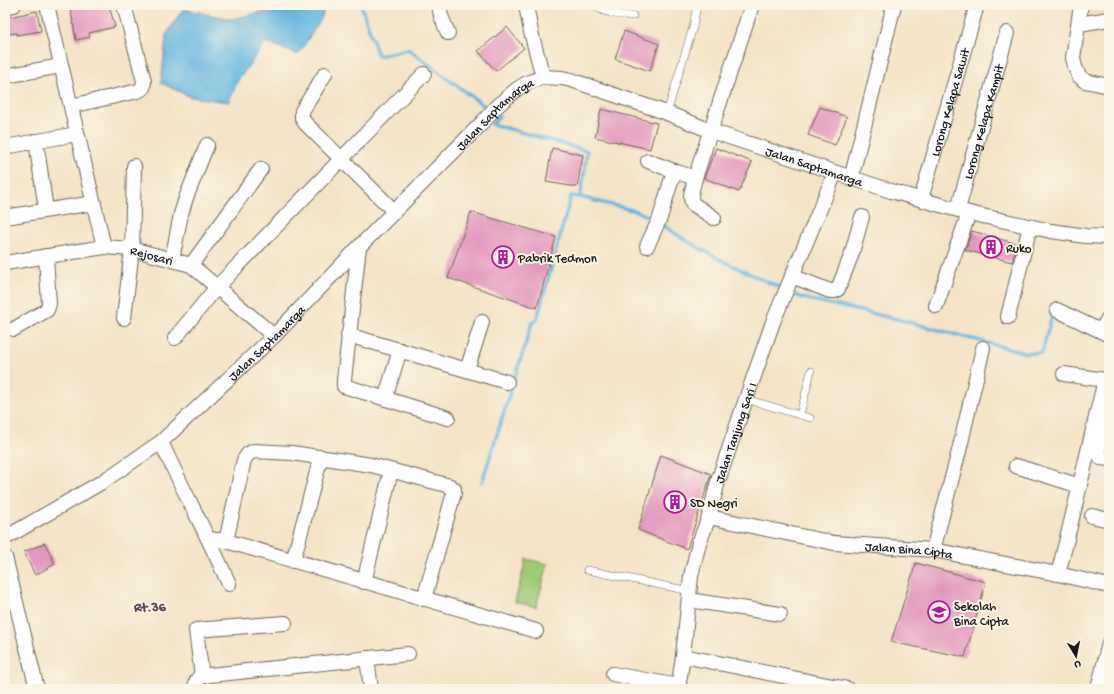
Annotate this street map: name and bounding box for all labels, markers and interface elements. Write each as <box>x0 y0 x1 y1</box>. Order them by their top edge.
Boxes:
street label: Lorong Kelapa Sawit <box>929 45 975 158</box>
street label: Lorong Kelapa Kampit <box>962 61 1008 181</box>
street label: Jalan Saptamarga <box>454 76 537 155</box>
street label: Jalan Saptamarga <box>763 145 865 191</box>
building icon: Ruko <box>978 234 1004 260</box>
place label: Ruko <box>1006 242 1032 257</box>
street label: Rejosari <box>128 244 174 270</box>
building icon: Pabrik Tedmon <box>490 244 516 270</box>
place label: Pabrik Tedmon <box>517 252 598 267</box>
street label: Jalan Saptamarga <box>226 303 310 385</box>
street label: Jalan Tanjung Sari I <box>713 381 761 486</box>
building icon: SD Negri <box>662 489 688 515</box>
place label: SD Negri <box>690 497 738 512</box>
street label: Jalan Bina Cipta <box>864 540 955 564</box>
school or university icon: Sekolah Bina Cipta <box>926 599 952 625</box>
district label: Rt.36 <box>133 600 167 617</box>
place label: Sekolah Bina Cipta <box>953 600 1010 630</box>
north arrow <box>1056 636 1096 676</box>
text: U <box>1073 657 1082 670</box>

